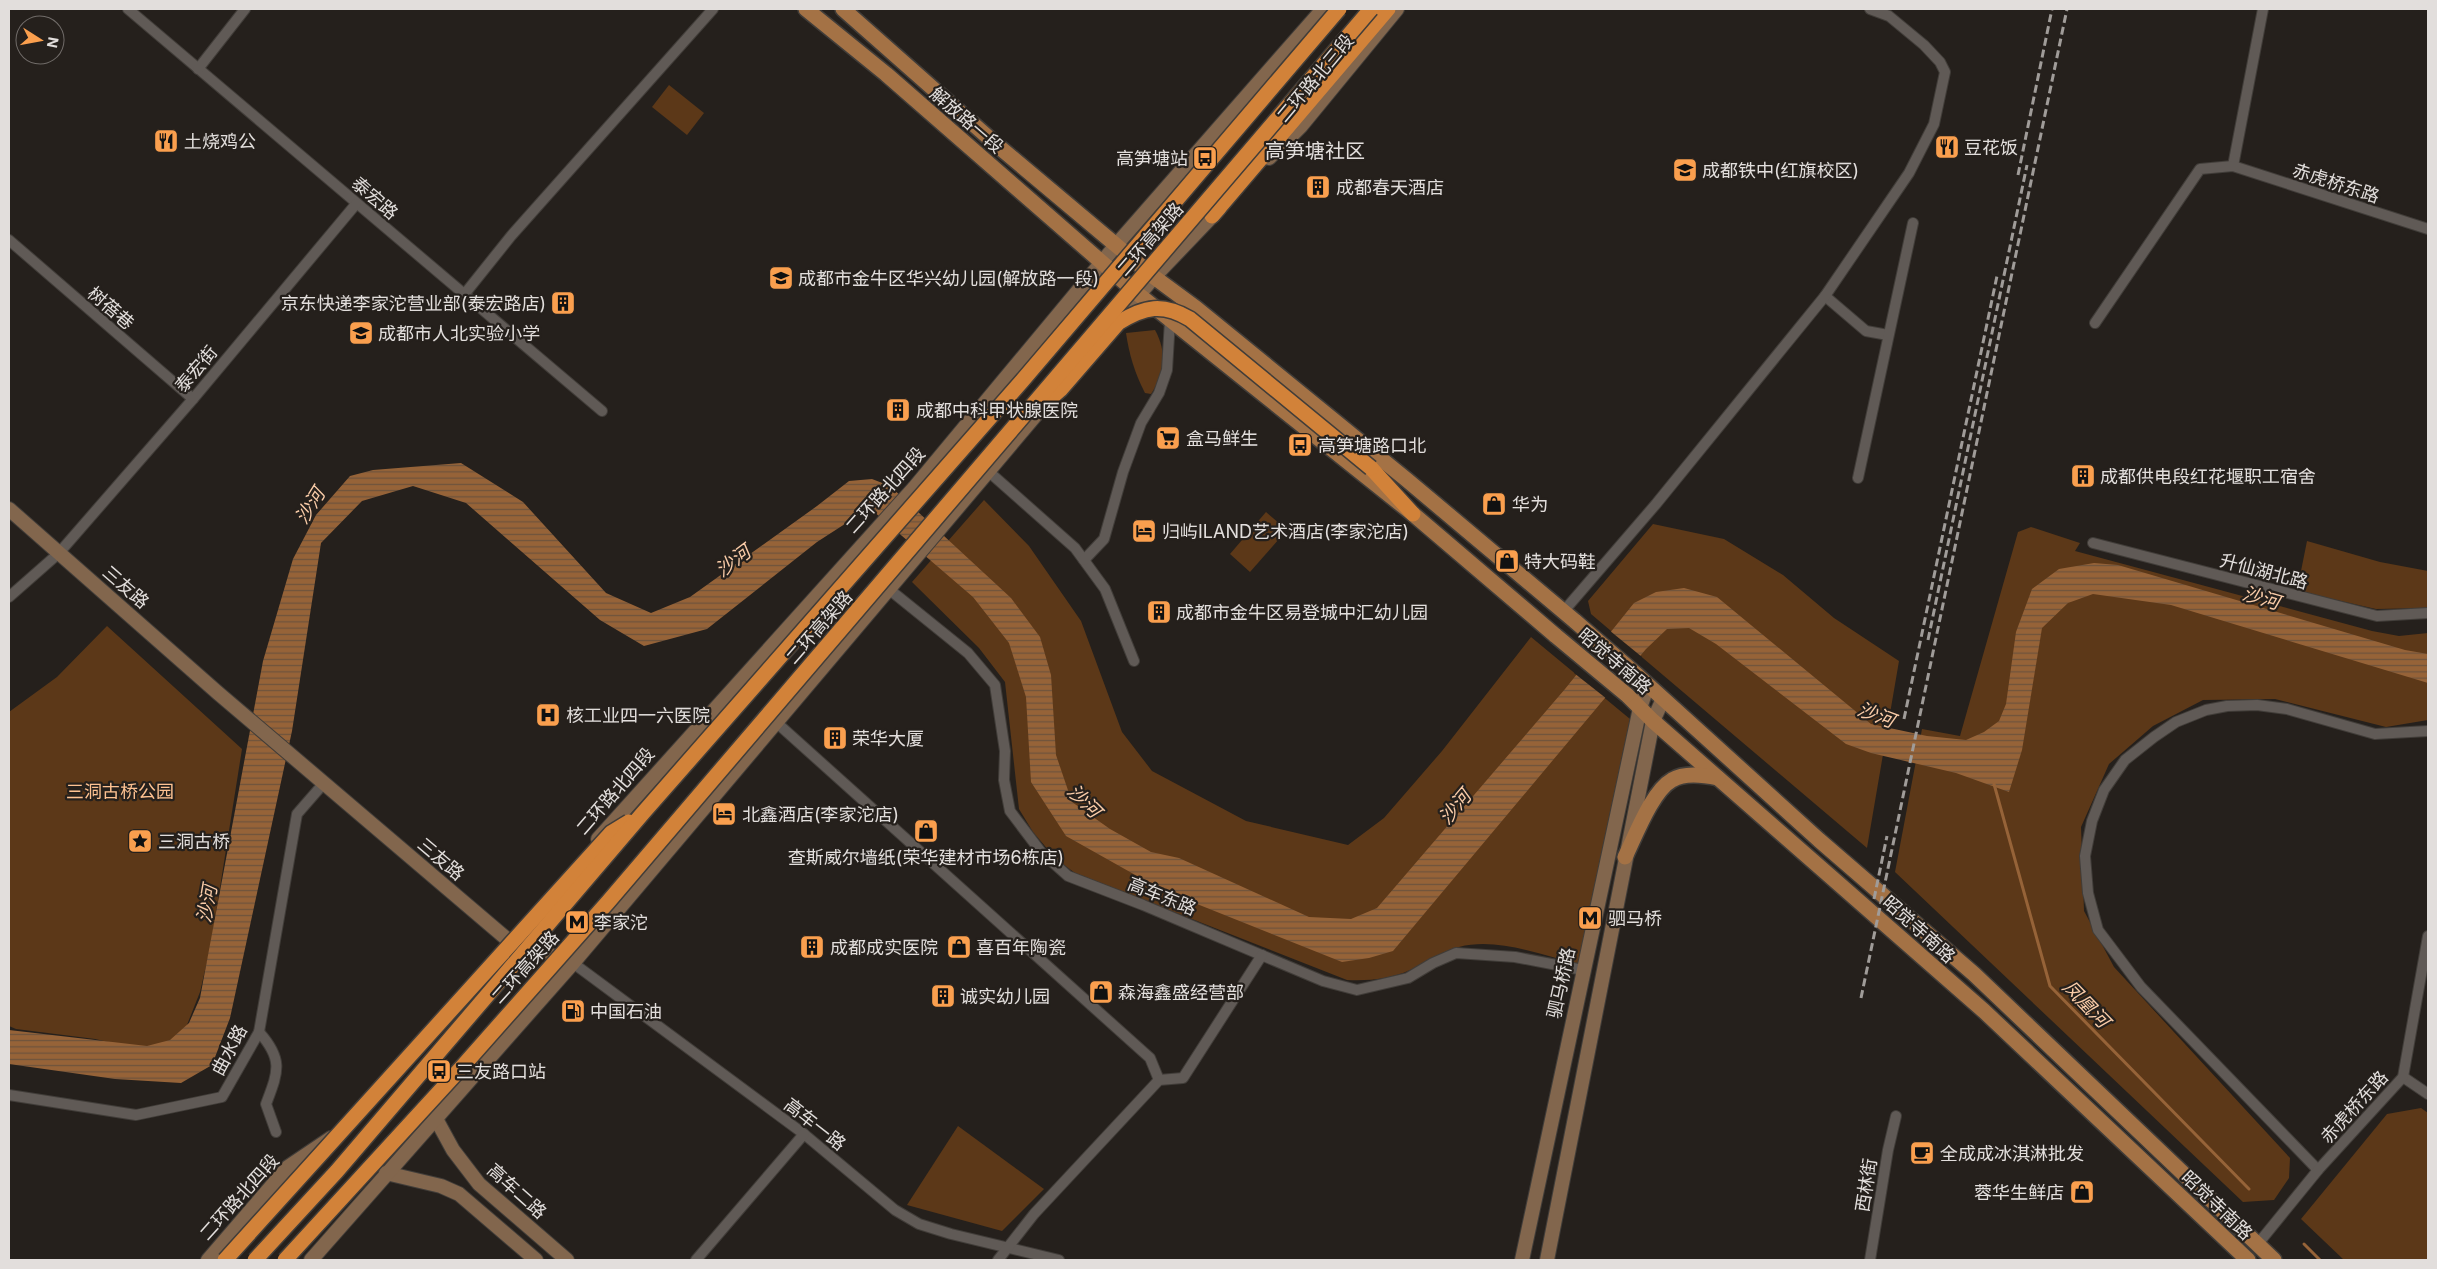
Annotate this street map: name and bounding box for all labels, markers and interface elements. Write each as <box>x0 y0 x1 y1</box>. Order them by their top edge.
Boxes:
north arrow <box>15 15 65 65</box>
street label: 二环路北三段 <box>1272 30 1358 126</box>
text: N <box>44 36 63 49</box>
street label: 解放路一段 <box>926 83 1008 157</box>
restaurant icon: 土烧鸡公 <box>153 128 179 154</box>
place label: 土烧鸡公 <box>184 131 256 152</box>
restaurant icon: 豆花饭 <box>1934 134 1960 160</box>
place label: 豆花饭 <box>1964 137 2018 158</box>
district label: 高笋塘社区 <box>1265 139 1365 163</box>
bus stop icon: 高笋塘站 <box>1192 145 1218 171</box>
place label: 高笋塘站 <box>1116 148 1188 169</box>
school or university icon: 成都铁中(红旗校区) <box>1672 157 1698 183</box>
street label: 赤虎桥东路 <box>2290 159 2382 207</box>
place label: 成都铁中(红旗校区) <box>1702 160 1859 181</box>
street label: 泰宏路 <box>348 172 402 224</box>
building icon: 成都春天酒店 <box>1305 174 1331 200</box>
place label: 成都春天酒店 <box>1336 177 1444 198</box>
street label: 二环高架路 <box>1113 198 1187 280</box>
school or university icon: 成都市金牛区华兴幼儿园(解放路一段) <box>768 265 794 291</box>
place label: 成都市金牛区华兴幼儿园(解放路一段) <box>798 268 1099 289</box>
street label: 树蓓巷 <box>84 282 138 334</box>
building icon: 京东快递李家沱营业部(泰宏路店) <box>550 290 576 316</box>
place label: 京东快递李家沱营业部(泰宏路店) <box>281 293 546 314</box>
school or university icon: 成都市人北实验小学 <box>348 320 374 346</box>
place label: 成都市人北实验小学 <box>378 323 540 344</box>
street label: 泰宏街 <box>171 342 221 396</box>
building icon: 成都中科甲状腺医院 <box>885 397 911 423</box>
place label: 成都中科甲状腺医院 <box>916 400 1078 421</box>
supermarket icon: 盒马鲜生 <box>1155 425 1181 451</box>
place label: 盒马鲜生 <box>1186 428 1258 449</box>
bus stop icon: 高笋塘路口北 <box>1287 432 1313 458</box>
place label: 高笋塘路口北 <box>1318 435 1426 456</box>
street label: 二环路北四段 <box>841 443 929 537</box>
building icon: 成都供电段红花堰职工宿舍 <box>2070 463 2096 489</box>
place label: 成都供电段红花堰职工宿舍 <box>2100 466 2316 487</box>
water label: 沙河 <box>290 480 332 528</box>
shop icon: 华为 <box>1481 491 1507 517</box>
place label: 华为 <box>1512 494 1548 515</box>
hotel icon: 归屿ILAND艺术酒店(李家沱店) <box>1131 518 1157 544</box>
place label: 归屿ILAND艺术酒店(李家沱店) <box>1162 521 1409 542</box>
water label: 沙河 <box>711 538 758 582</box>
shop icon: 特大码鞋 <box>1494 548 1520 574</box>
street label: 升仙湖北路 <box>2218 549 2310 593</box>
place label: 特大码鞋 <box>1524 551 1596 572</box>
street label: 三友路 <box>99 561 153 613</box>
water label: 沙河 <box>2240 582 2286 615</box>
street label: 二环高架路 <box>782 586 856 668</box>
building icon: 成都市金牛区易登城中汇幼儿园 <box>1146 599 1172 625</box>
place label: 成都市金牛区易登城中汇幼儿园 <box>1176 602 1428 623</box>
street label: 昭觉寺南路 <box>1574 624 1656 698</box>
water label: 沙河 <box>1854 697 1902 734</box>
hospital icon: 核工业四一六医院 <box>535 702 561 728</box>
place label: 核工业四一六医院 <box>566 705 710 726</box>
building icon: 荣华大厦 <box>822 725 848 751</box>
place label: 荣华大厦 <box>852 728 924 749</box>
street label: 二环路北四段 <box>572 743 658 839</box>
water label: 沙河 <box>1062 779 1108 825</box>
park label: 三洞古桥公园 <box>66 781 174 802</box>
water label: 沙河 <box>1434 782 1479 829</box>
hotel icon: 北鑫酒店(李家沱店) <box>711 801 737 827</box>
place label: 北鑫酒店(李家沱店) <box>742 804 899 825</box>
shop icon: 查斯威尔墙纸(荣华建材市场6栋店) <box>913 818 939 844</box>
place icon: 三洞古桥 <box>127 828 153 854</box>
place label: 三洞古桥 <box>158 831 230 852</box>
street label: 三友路 <box>414 834 468 884</box>
place label: 查斯威尔墙纸(荣华建材市场6栋店) <box>788 847 1064 868</box>
street label: 高车东路 <box>1125 873 1199 919</box>
water label: 沙河 <box>192 879 222 925</box>
street label: 昭觉寺南路 <box>1879 891 1959 967</box>
metro station icon: 驷马桥 <box>1577 905 1603 931</box>
place label: 驷马桥 <box>1608 908 1662 929</box>
metro station icon: 李家沱 <box>564 909 590 935</box>
place label: 李家沱 <box>594 912 648 933</box>
street label: 二环高架路 <box>487 927 563 1007</box>
building icon: 成都成实医院 <box>799 934 825 960</box>
shop icon: 喜百年陶瓷 <box>946 934 972 960</box>
place label: 成都成实医院 <box>830 937 938 958</box>
place label: 喜百年陶瓷 <box>976 937 1066 958</box>
street label: 驷马桥路 <box>1543 946 1579 1020</box>
water label: 凤凰河 <box>2058 976 2117 1035</box>
shop icon: 森海鑫盛经营部 <box>1088 979 1114 1005</box>
place label: 森海鑫盛经营部 <box>1118 982 1244 1003</box>
building icon: 诚实幼儿园 <box>930 983 956 1009</box>
place label: 诚实幼儿园 <box>960 986 1050 1007</box>
fuel station icon: 中国石油 <box>560 998 586 1024</box>
place label: 中国石油 <box>590 1001 662 1022</box>
street label: 曲水路 <box>207 1021 251 1079</box>
bus stop icon: 三友路口站 <box>426 1058 452 1084</box>
place label: 三友路口站 <box>456 1061 546 1082</box>
street label: 赤虎桥东路 <box>2316 1067 2392 1147</box>
street label: 高车一路 <box>780 1094 850 1154</box>
cafe icon: 全成成冰淇淋批发 <box>1909 1140 1935 1166</box>
place label: 全成成冰淇淋批发 <box>1940 1143 2084 1164</box>
street label: 二环路北四段 <box>195 1150 283 1244</box>
street label: 西林街 <box>1851 1157 1881 1213</box>
street label: 高车二路 <box>483 1159 551 1223</box>
street label: 昭觉寺南路 <box>2177 1166 2257 1244</box>
shop icon: 蓉华生鲜店 <box>2069 1179 2095 1205</box>
place label: 蓉华生鲜店 <box>1974 1182 2064 1203</box>

